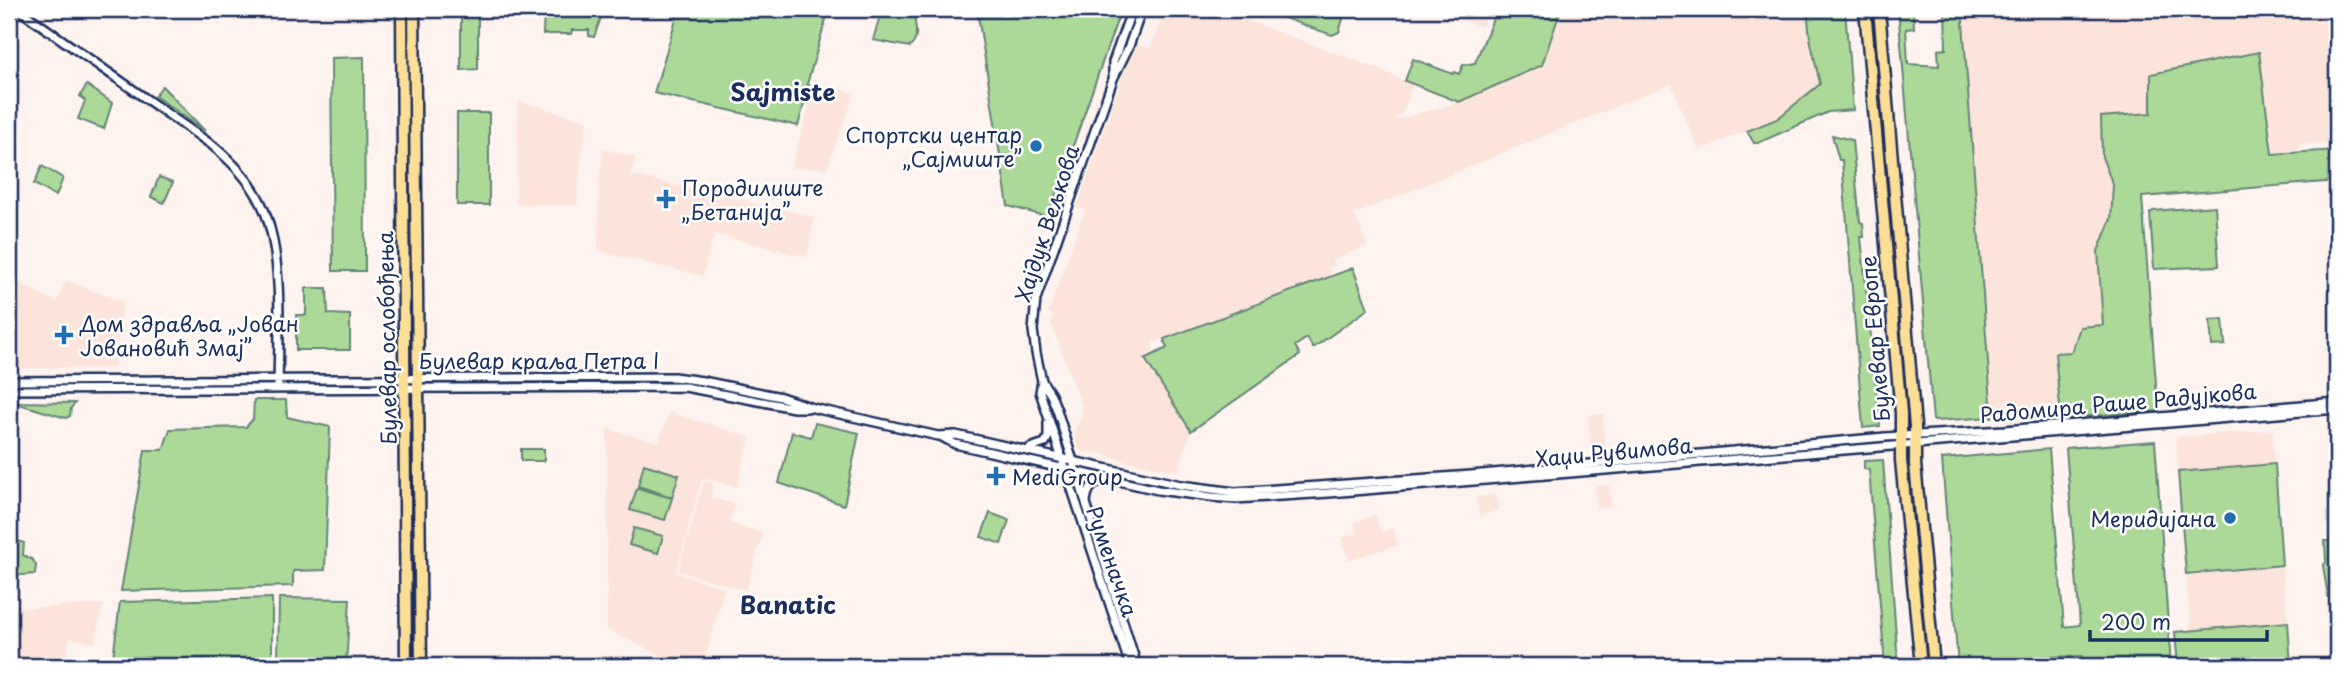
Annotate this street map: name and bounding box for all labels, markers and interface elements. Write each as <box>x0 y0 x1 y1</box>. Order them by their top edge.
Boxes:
district label: Sajmiste <box>730 73 836 109</box>
place label: Спортски центар „Сајмиште” <box>845 118 1022 174</box>
marker: Спортски центар „Сајмиште” <box>1028 138 1044 154</box>
street label: Хајдук Вељкова <box>1006 140 1086 306</box>
place label: Породилиште „Бетанија” <box>682 171 823 227</box>
marker: Породилиште „Бетанија” <box>656 189 676 209</box>
street label: Булевар ослобођења <box>368 231 404 445</box>
street label: Булевар Европе <box>1851 254 1897 424</box>
place label: Дом здравља „Јован Јовановић Змај” <box>79 307 299 363</box>
marker: Дом здравља „Јован Јовановић Змај” <box>54 325 74 345</box>
street label: Булевар краља Петра I <box>419 344 659 376</box>
street label: Радомира Раше Радујкова <box>1978 374 2258 430</box>
street label: Хаџи Рувимова <box>1534 428 1694 474</box>
place label: MediGroup <box>1012 460 1123 492</box>
marker: MediGroup <box>986 466 1006 486</box>
street label: Руменачка <box>1079 501 1147 621</box>
place label: Меридијана <box>2091 502 2217 534</box>
marker: Меридијана <box>2222 510 2238 526</box>
district label: Banatic <box>740 586 836 622</box>
scale bar <box>2090 598 2267 642</box>
text: 200 m <box>2101 605 2171 637</box>

